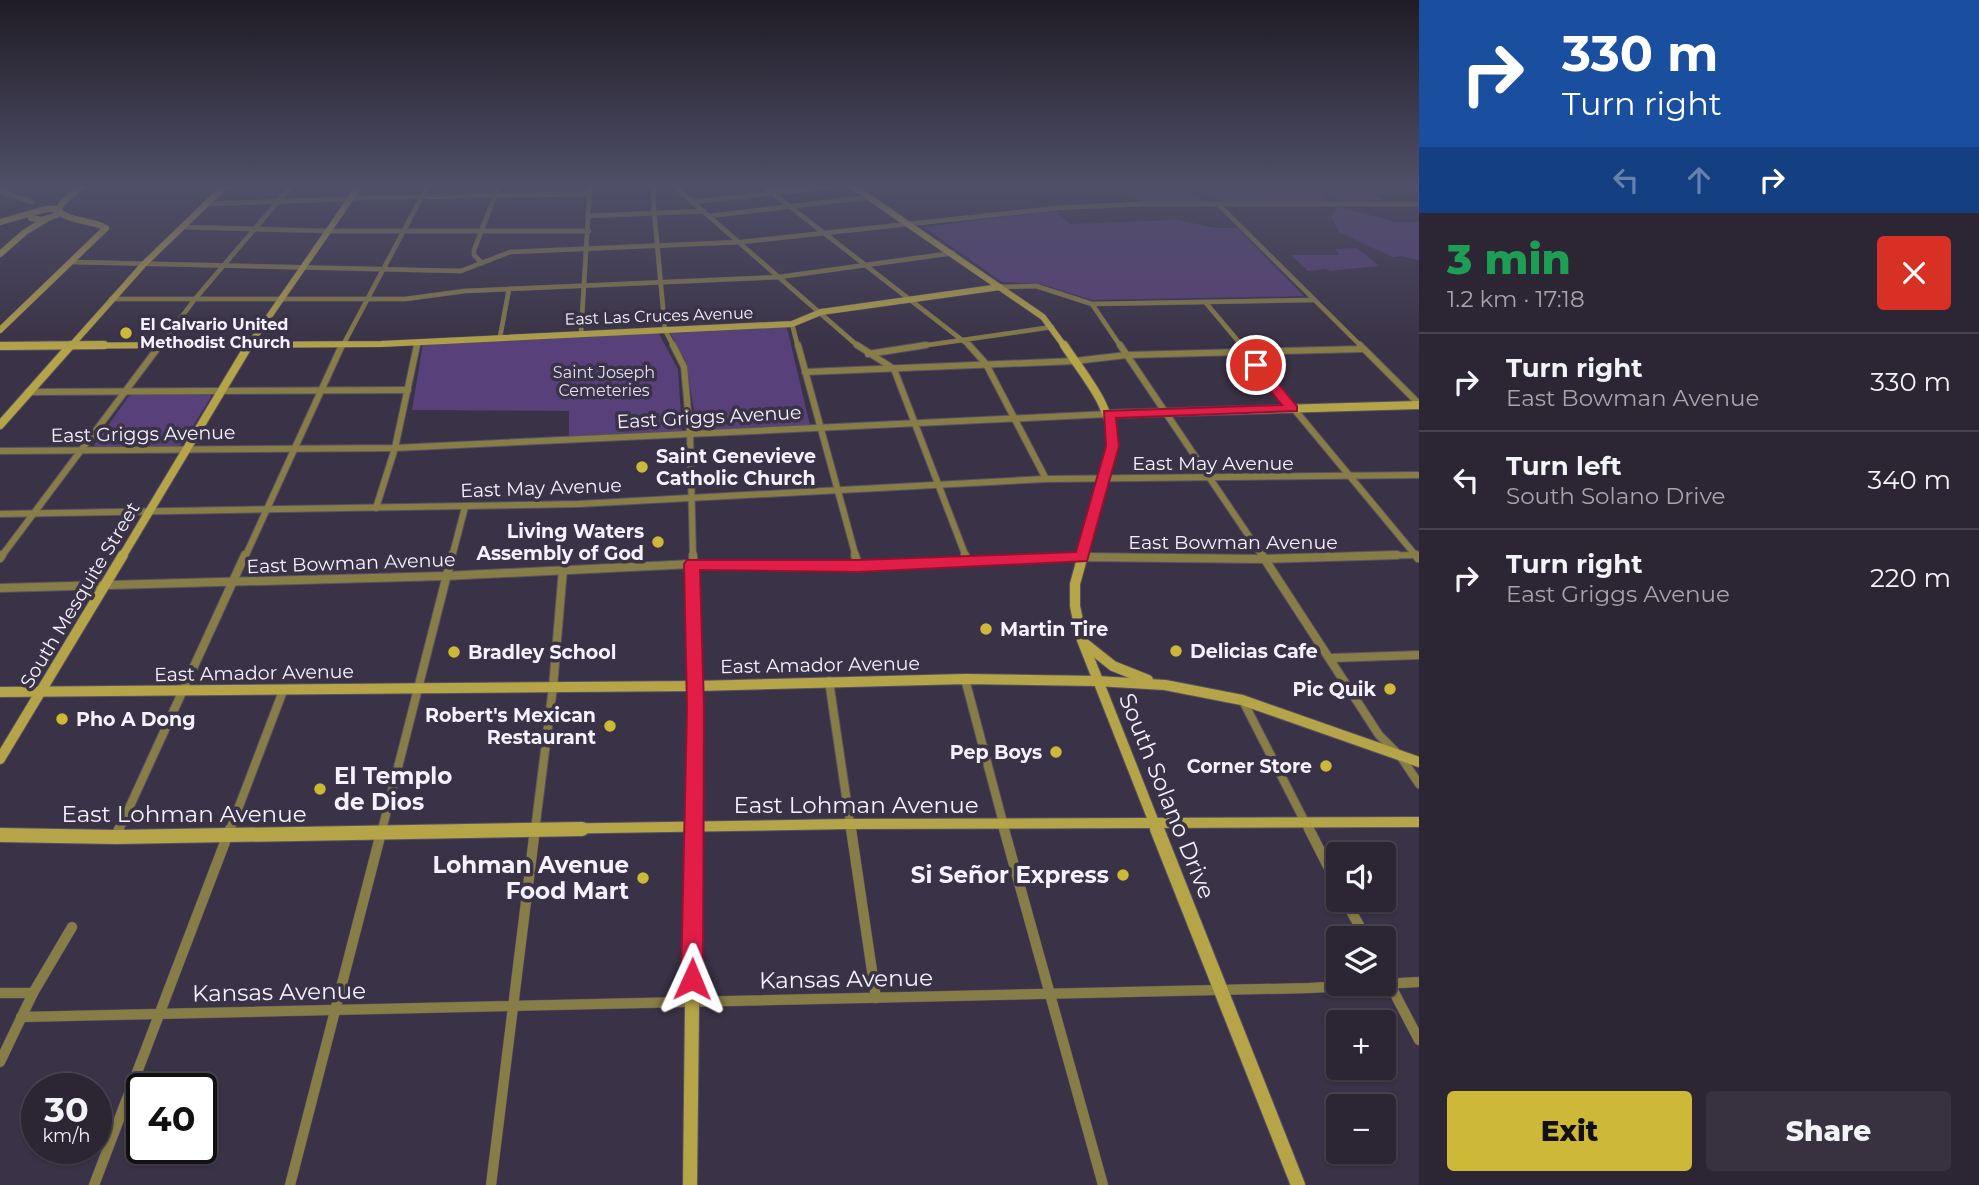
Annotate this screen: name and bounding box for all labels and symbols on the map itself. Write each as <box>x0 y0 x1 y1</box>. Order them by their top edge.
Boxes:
street label: East Las Cruces Avenue <box>564 303 754 329</box>
place label: El Calvario United Methodist Church <box>140 315 291 352</box>
marker: El Calvario United Methodist Church <box>118 325 134 341</box>
pin <box>1226 335 1286 395</box>
park label: Saint Joseph Cemeteries <box>553 363 655 400</box>
street label: East Griggs Avenue <box>616 401 802 433</box>
street label: East Griggs Avenue <box>50 421 236 447</box>
place label: Saint Genevieve Catholic Church <box>656 445 816 490</box>
street label: East May Avenue <box>1132 452 1294 475</box>
marker: Saint Genevieve Catholic Church <box>634 459 650 475</box>
street label: East May Avenue <box>460 474 622 502</box>
street label: South Mesquite Street <box>15 498 145 692</box>
place label: Living Waters Assembly of God <box>475 520 644 565</box>
street label: East Bowman Avenue <box>1128 531 1338 554</box>
marker: Living Waters Assembly of God <box>650 534 666 550</box>
street label: East Bowman Avenue <box>246 548 456 578</box>
place label: Martin Tire <box>1000 618 1108 641</box>
marker: Martin Tire <box>978 621 994 637</box>
place label: Delicias Cafe <box>1190 640 1318 663</box>
place label: Bradley School <box>468 641 616 664</box>
marker: Delicias Cafe <box>1168 643 1184 659</box>
marker: Bradley School <box>446 644 462 660</box>
street label: East Amador Avenue <box>720 652 920 678</box>
street label: East Amador Avenue <box>154 660 354 686</box>
place label: Pic Quik <box>1293 678 1377 701</box>
marker: Pic Quik <box>1382 681 1398 697</box>
street label: South Solano Drive <box>1113 689 1221 903</box>
place label: Robert's Mexican Restaurant <box>425 704 596 749</box>
place label: Pho A Dong <box>76 708 196 731</box>
marker: Pho A Dong <box>54 711 70 727</box>
marker: Robert's Mexican Restaurant <box>602 718 618 734</box>
place label: Pep Boys <box>950 741 1042 764</box>
marker: Pep Boys <box>1048 744 1064 760</box>
place label: Corner Store <box>1187 755 1312 778</box>
marker: Corner Store <box>1318 758 1334 774</box>
place label: El Templo de Dios <box>334 762 452 816</box>
marker: El Templo de Dios <box>312 781 328 797</box>
street label: East Lohman Avenue <box>733 791 979 819</box>
street label: East Lohman Avenue <box>61 800 307 828</box>
place label: Lohman Avenue Food Mart <box>432 851 629 905</box>
place label: Si Señor Express <box>911 861 1109 889</box>
marker: Si Señor Express <box>1115 867 1131 883</box>
marker: Lohman Avenue Food Mart <box>635 870 651 886</box>
position arrow <box>655 942 729 1016</box>
street label: Kansas Avenue <box>759 963 933 995</box>
street label: Kansas Avenue <box>192 976 366 1008</box>
speed limit sign: 40 <box>126 1073 217 1164</box>

